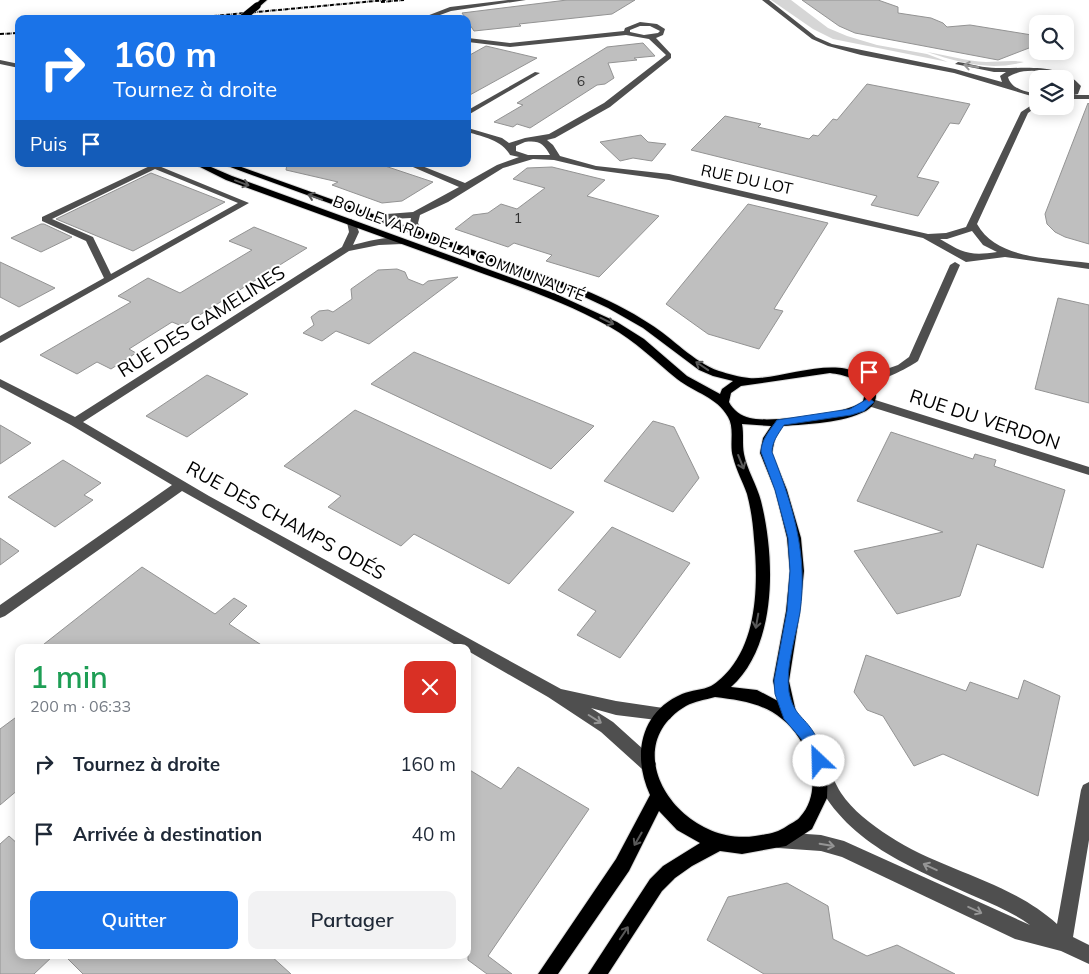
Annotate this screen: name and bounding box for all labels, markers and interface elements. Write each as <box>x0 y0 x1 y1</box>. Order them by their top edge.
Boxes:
map controls <box>1029 15 1074 115</box>
button: search <box>1029 15 1074 60</box>
text: 160 m <box>113 32 217 76</box>
icon: right <box>30 35 95 100</box>
one-way arrow <box>964 61 980 71</box>
button: layers <box>1029 70 1074 115</box>
house number: 6 <box>577 72 585 90</box>
text: Tournez à droite <box>113 75 277 103</box>
icon: arrive <box>77 130 105 158</box>
text: Puis <box>30 132 67 156</box>
street label: RUE DU LOT <box>699 159 795 199</box>
one-way arrow <box>234 179 250 188</box>
street label: BOULEVARD DE LA COMMUNAUTÉ <box>330 191 588 305</box>
one-way arrow <box>308 192 323 201</box>
house number: 1 <box>514 209 522 227</box>
street label: RUE DES GAMELINES <box>113 260 289 382</box>
one-way arrow <box>599 317 614 326</box>
pin <box>848 351 890 402</box>
icon: arrive <box>855 358 883 386</box>
one-way arrow <box>695 361 709 371</box>
street label: RUE DU VERDON <box>907 383 1063 455</box>
one-way arrow <box>737 454 747 469</box>
street label: RUE DES CHAMPS ODÉS <box>182 455 390 585</box>
one-way arrow <box>751 613 761 629</box>
text: 1 min <box>30 658 108 696</box>
button: close <box>404 661 456 713</box>
text: 200 m · 06:33 <box>30 696 131 716</box>
one-way arrow <box>587 714 601 724</box>
position arrow <box>792 734 844 786</box>
icon: right <box>30 750 58 778</box>
text: Tournez à droite <box>73 752 220 776</box>
text: 160 m <box>400 752 456 776</box>
icon: arrive <box>30 820 58 848</box>
text: Arrivée à destination <box>73 822 262 846</box>
text: 40 m <box>412 822 456 846</box>
one-way arrow <box>632 831 642 846</box>
one-way arrow <box>818 840 834 850</box>
one-way arrow <box>923 861 938 871</box>
button: Quitter <box>30 891 238 949</box>
button: Partager <box>248 891 456 949</box>
one-way arrow <box>967 906 982 915</box>
one-way arrow <box>619 927 629 941</box>

